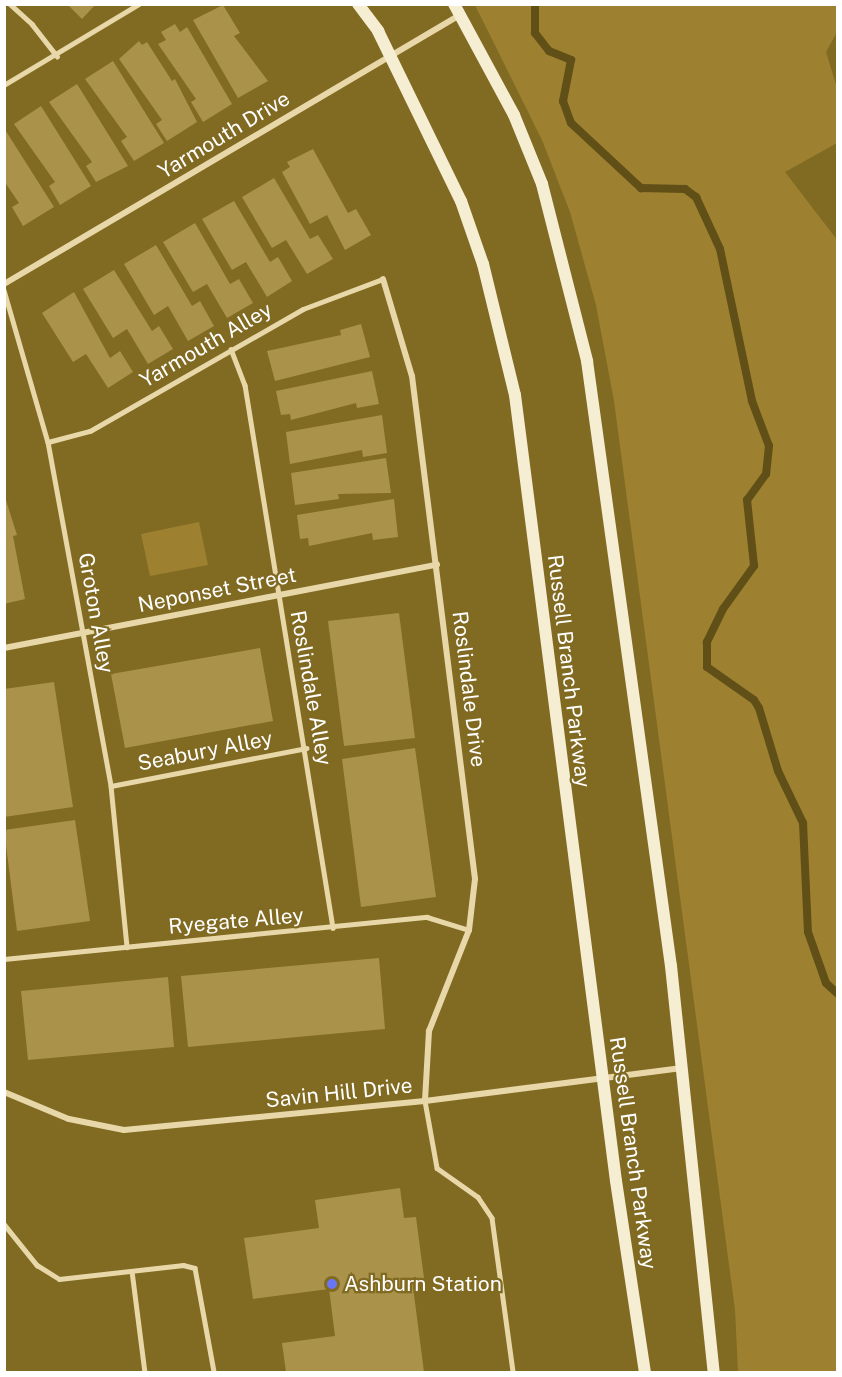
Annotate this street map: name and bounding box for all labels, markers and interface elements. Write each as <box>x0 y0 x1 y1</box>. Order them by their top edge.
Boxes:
street label: Yarmouth Drive <box>154 86 294 184</box>
street label: Yarmouth Alley <box>135 297 277 393</box>
street label: Groton Alley <box>73 551 119 675</box>
street label: Russell Branch Parkway <box>542 553 596 789</box>
street label: Neponset Street <box>136 562 298 618</box>
street label: Roslindale Alley <box>285 609 337 767</box>
street label: Roslindale Drive <box>447 609 491 769</box>
street label: Seabury Alley <box>135 726 275 776</box>
street label: Ryegate Alley <box>167 903 305 939</box>
street label: Russell Branch Parkway <box>604 1035 662 1271</box>
street label: Savin Hill Drive <box>264 1073 414 1113</box>
place label: Ashburn Station <box>344 1271 502 1297</box>
marker: Ashburn Station <box>325 1277 339 1291</box>

